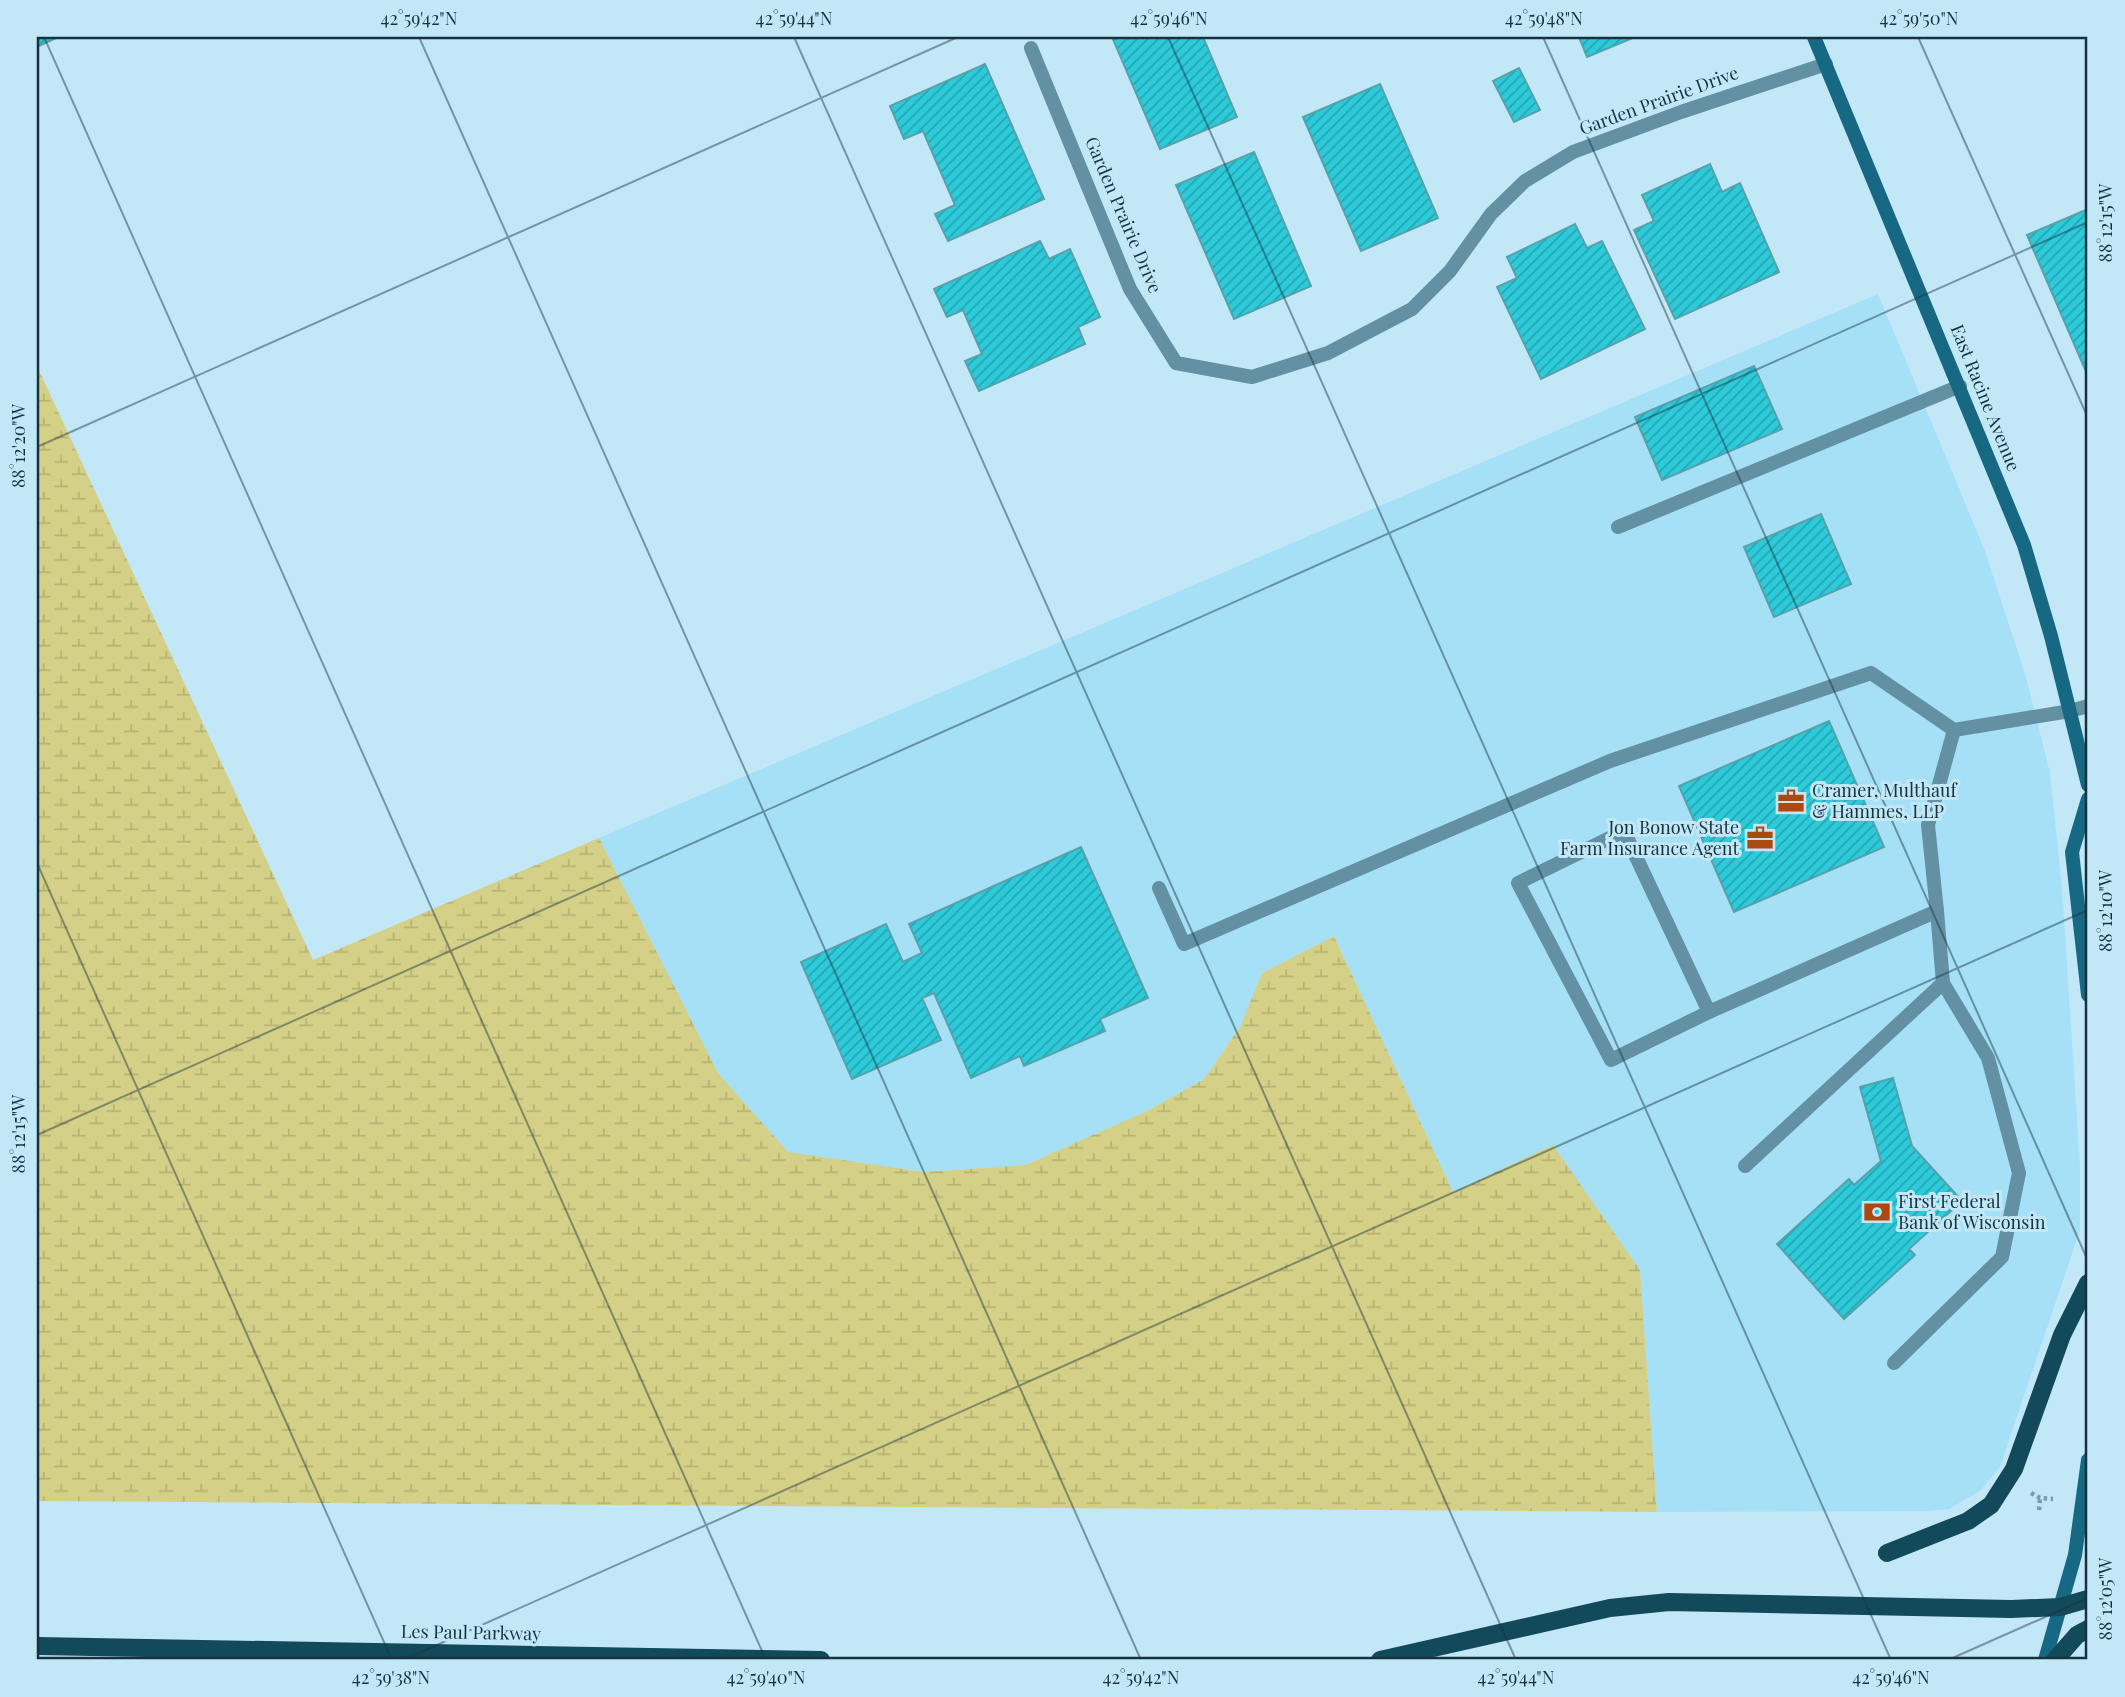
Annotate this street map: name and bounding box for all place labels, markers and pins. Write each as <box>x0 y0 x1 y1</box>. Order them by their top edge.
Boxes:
place label: Cramer, Multhauf & Hammes, LLP <box>1812 778 1958 823</box>
office icon: Cramer, Multhauf & Hammes, LLP <box>1776 786 1806 816</box>
place label: Jon Bonow State Farm Insurance Agent <box>1560 815 1740 860</box>
office icon: Jon Bonow State Farm Insurance Agent <box>1745 823 1775 853</box>
place label: First Federal Bank of Wisconsin <box>1898 1189 2046 1234</box>
bank icon: First Federal Bank of Wisconsin <box>1862 1197 1892 1227</box>

